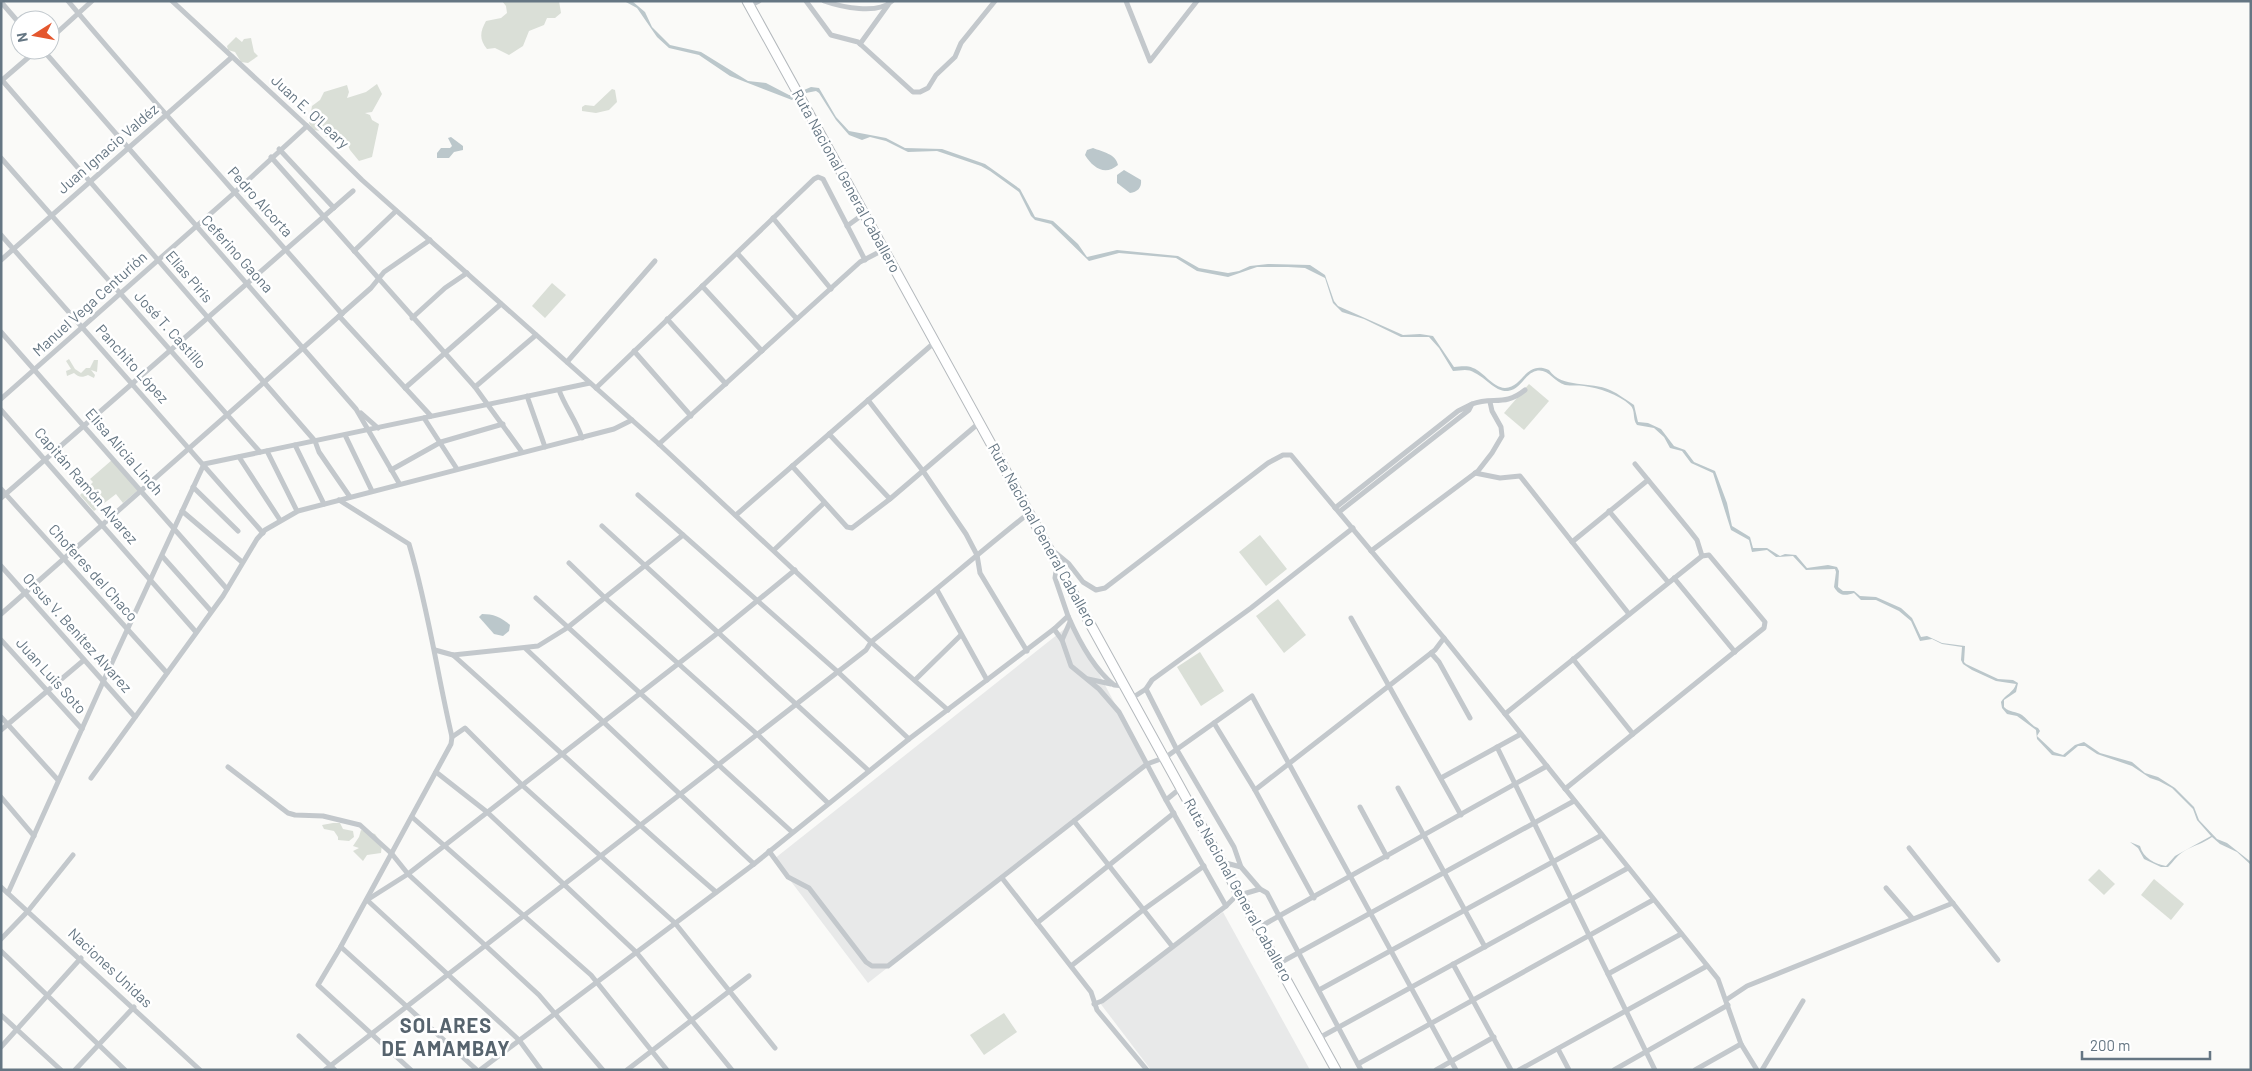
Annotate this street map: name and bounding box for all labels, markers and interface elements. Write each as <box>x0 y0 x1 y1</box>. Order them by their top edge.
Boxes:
north arrow <box>10 10 60 60</box>
text: N <box>13 31 31 44</box>
street label: Juan E. O'Leary <box>268 71 353 152</box>
street label: Ruta Nacional General Caballero <box>789 86 905 275</box>
street label: Juan Ignacio Valdéz <box>53 99 162 197</box>
street label: Pedro Alcorta <box>224 162 297 240</box>
street label: Ceferino Gaona <box>198 211 277 296</box>
street label: Manuel Vega Centurión <box>28 247 150 359</box>
street label: Elías Piris <box>162 247 217 306</box>
street label: José T. Castillo <box>131 287 210 372</box>
street label: Panchito López <box>93 320 173 407</box>
street label: Elisa Alicia Linch <box>82 404 167 498</box>
street label: Capitán Ramón Alvarez <box>31 423 142 548</box>
street label: Ruta Nacional General Caballero <box>985 440 1101 629</box>
street label: Choferes del Chaco <box>45 520 142 625</box>
street label: Orsus V. Benítez Alvarez <box>19 569 136 696</box>
street label: Juan Luis Soto <box>13 634 91 717</box>
street label: Ruta Nacional General Caballero <box>1181 795 1297 984</box>
street label: Naciones Unidas <box>65 924 156 1011</box>
district label: SOLARES DE AMAMBAY <box>381 1013 511 1060</box>
scale bar <box>2082 1028 2210 1060</box>
text: 200 m <box>2090 1036 2130 1054</box>

